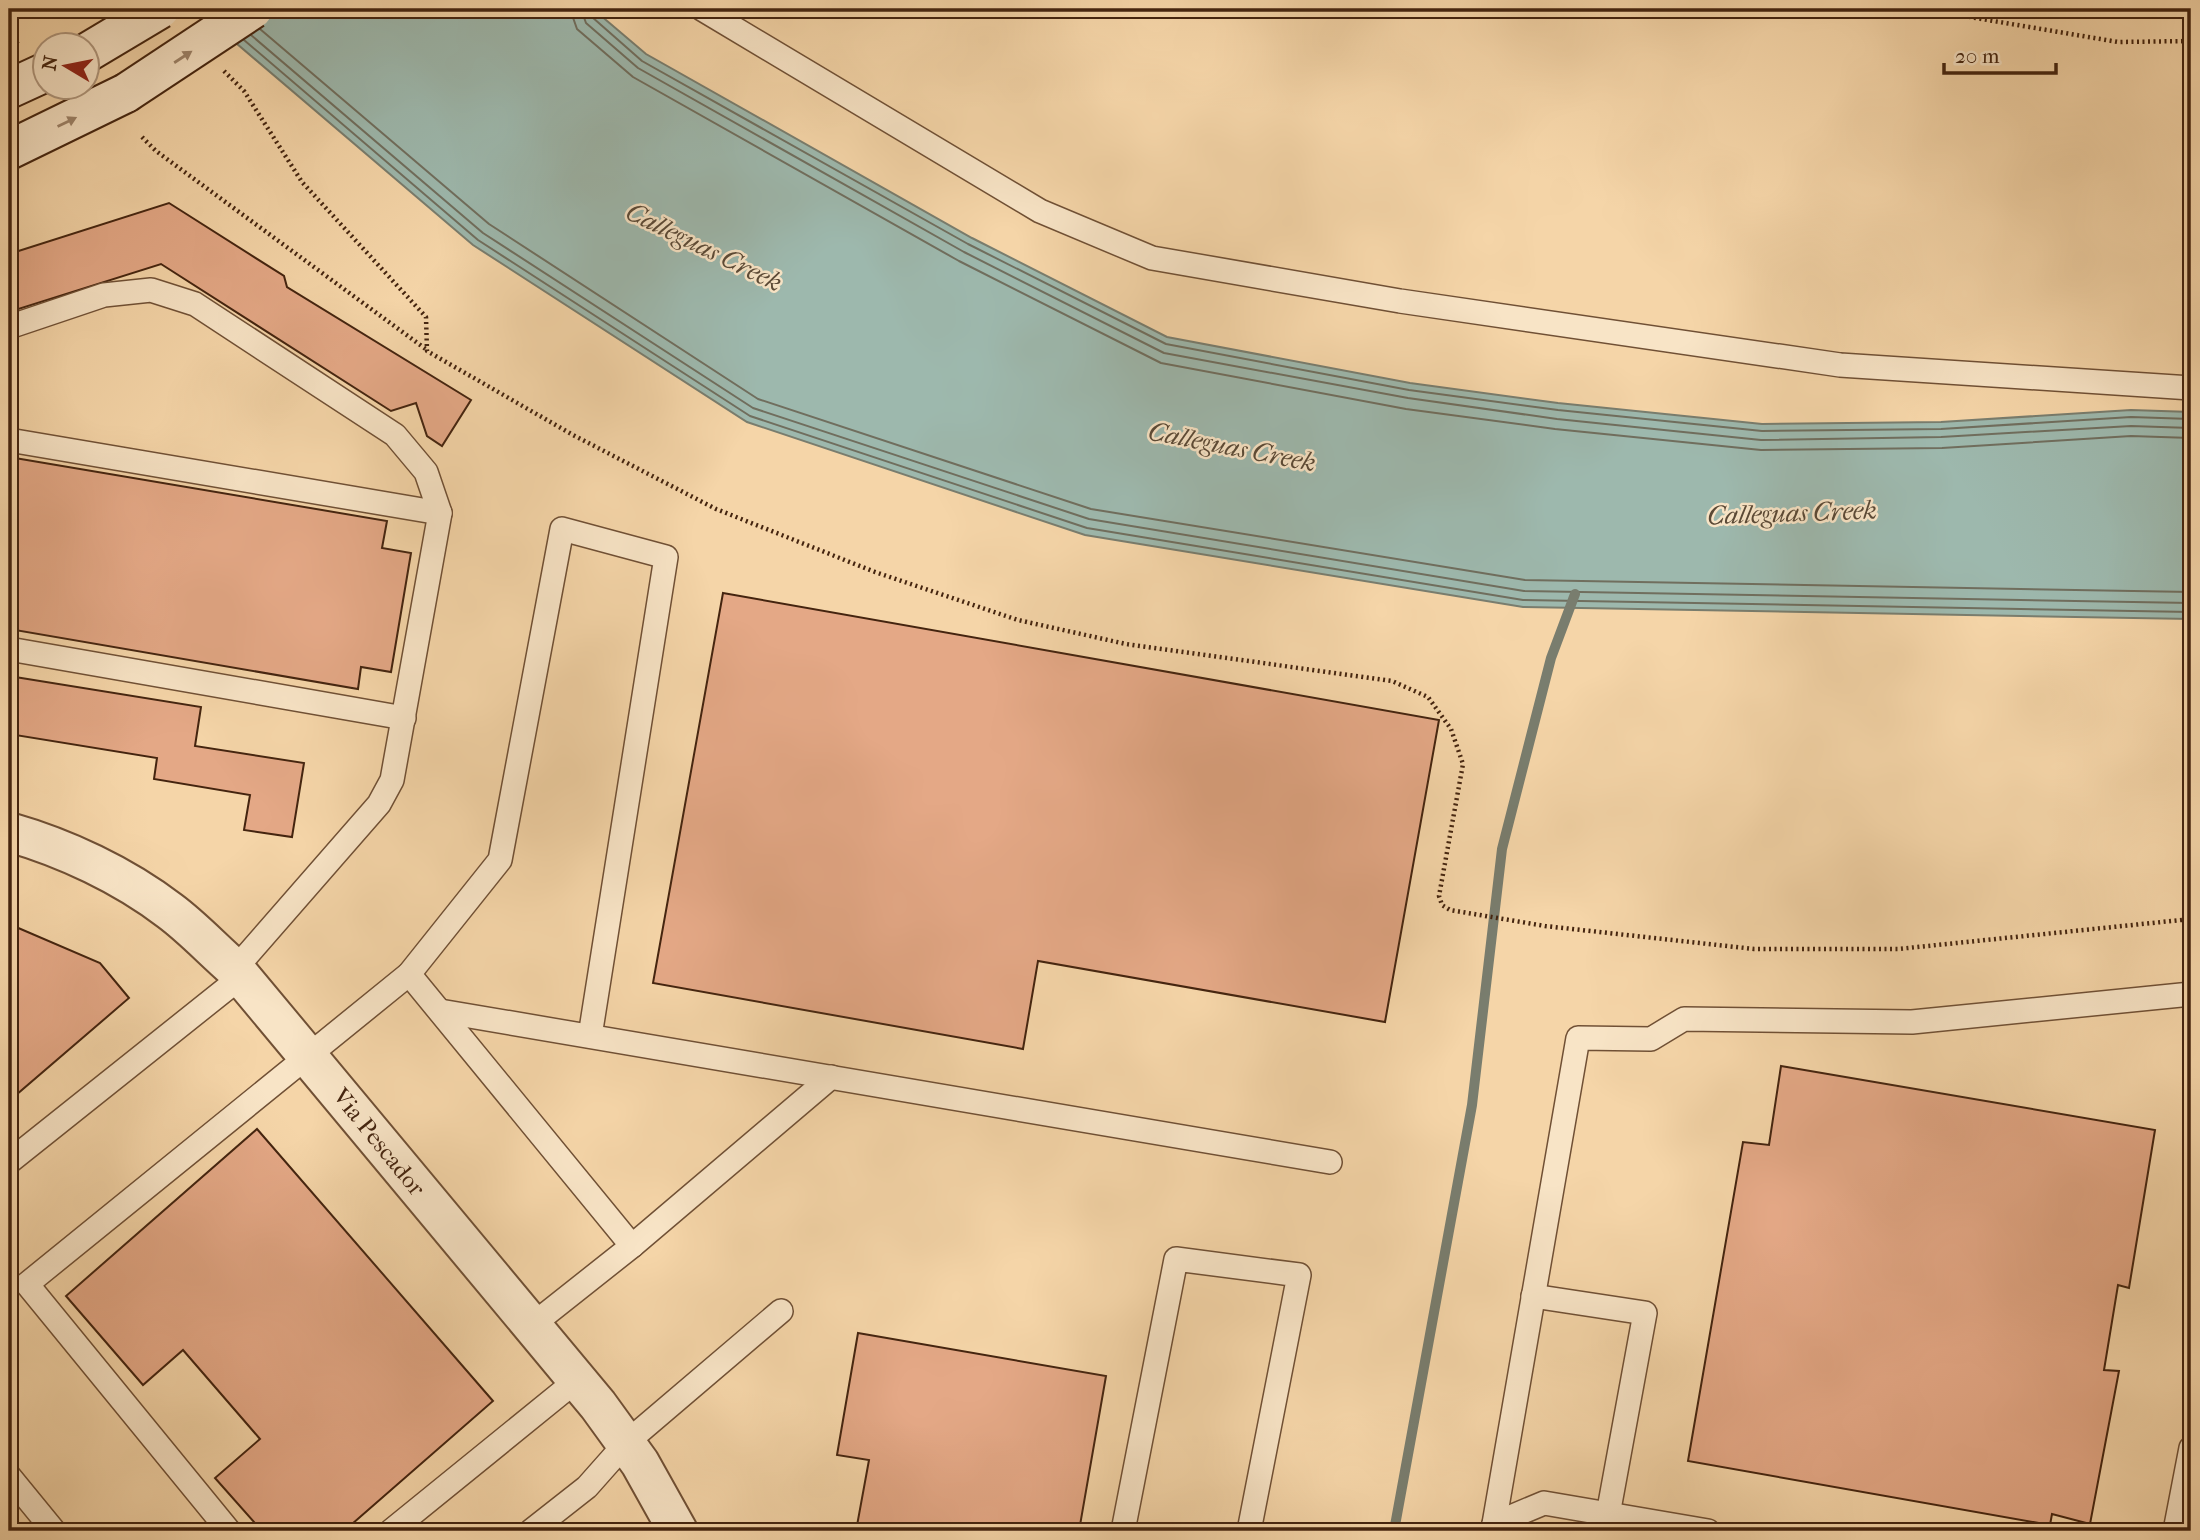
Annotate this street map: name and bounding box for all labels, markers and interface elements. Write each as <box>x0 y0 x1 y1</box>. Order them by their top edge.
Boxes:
north arrow <box>32 32 102 102</box>
scale bar <box>1944 32 2056 76</box>
text: 20 m <box>1955 44 2000 68</box>
one-way arrow <box>174 50 193 63</box>
text: N <box>38 54 62 72</box>
one-way arrow <box>57 116 77 127</box>
water label: Calleguas Creek <box>621 196 787 298</box>
water label: Calleguas Creek <box>1146 416 1318 478</box>
water label: Calleguas Creek <box>1707 495 1877 531</box>
street label: Via Pescador <box>326 1082 431 1202</box>

